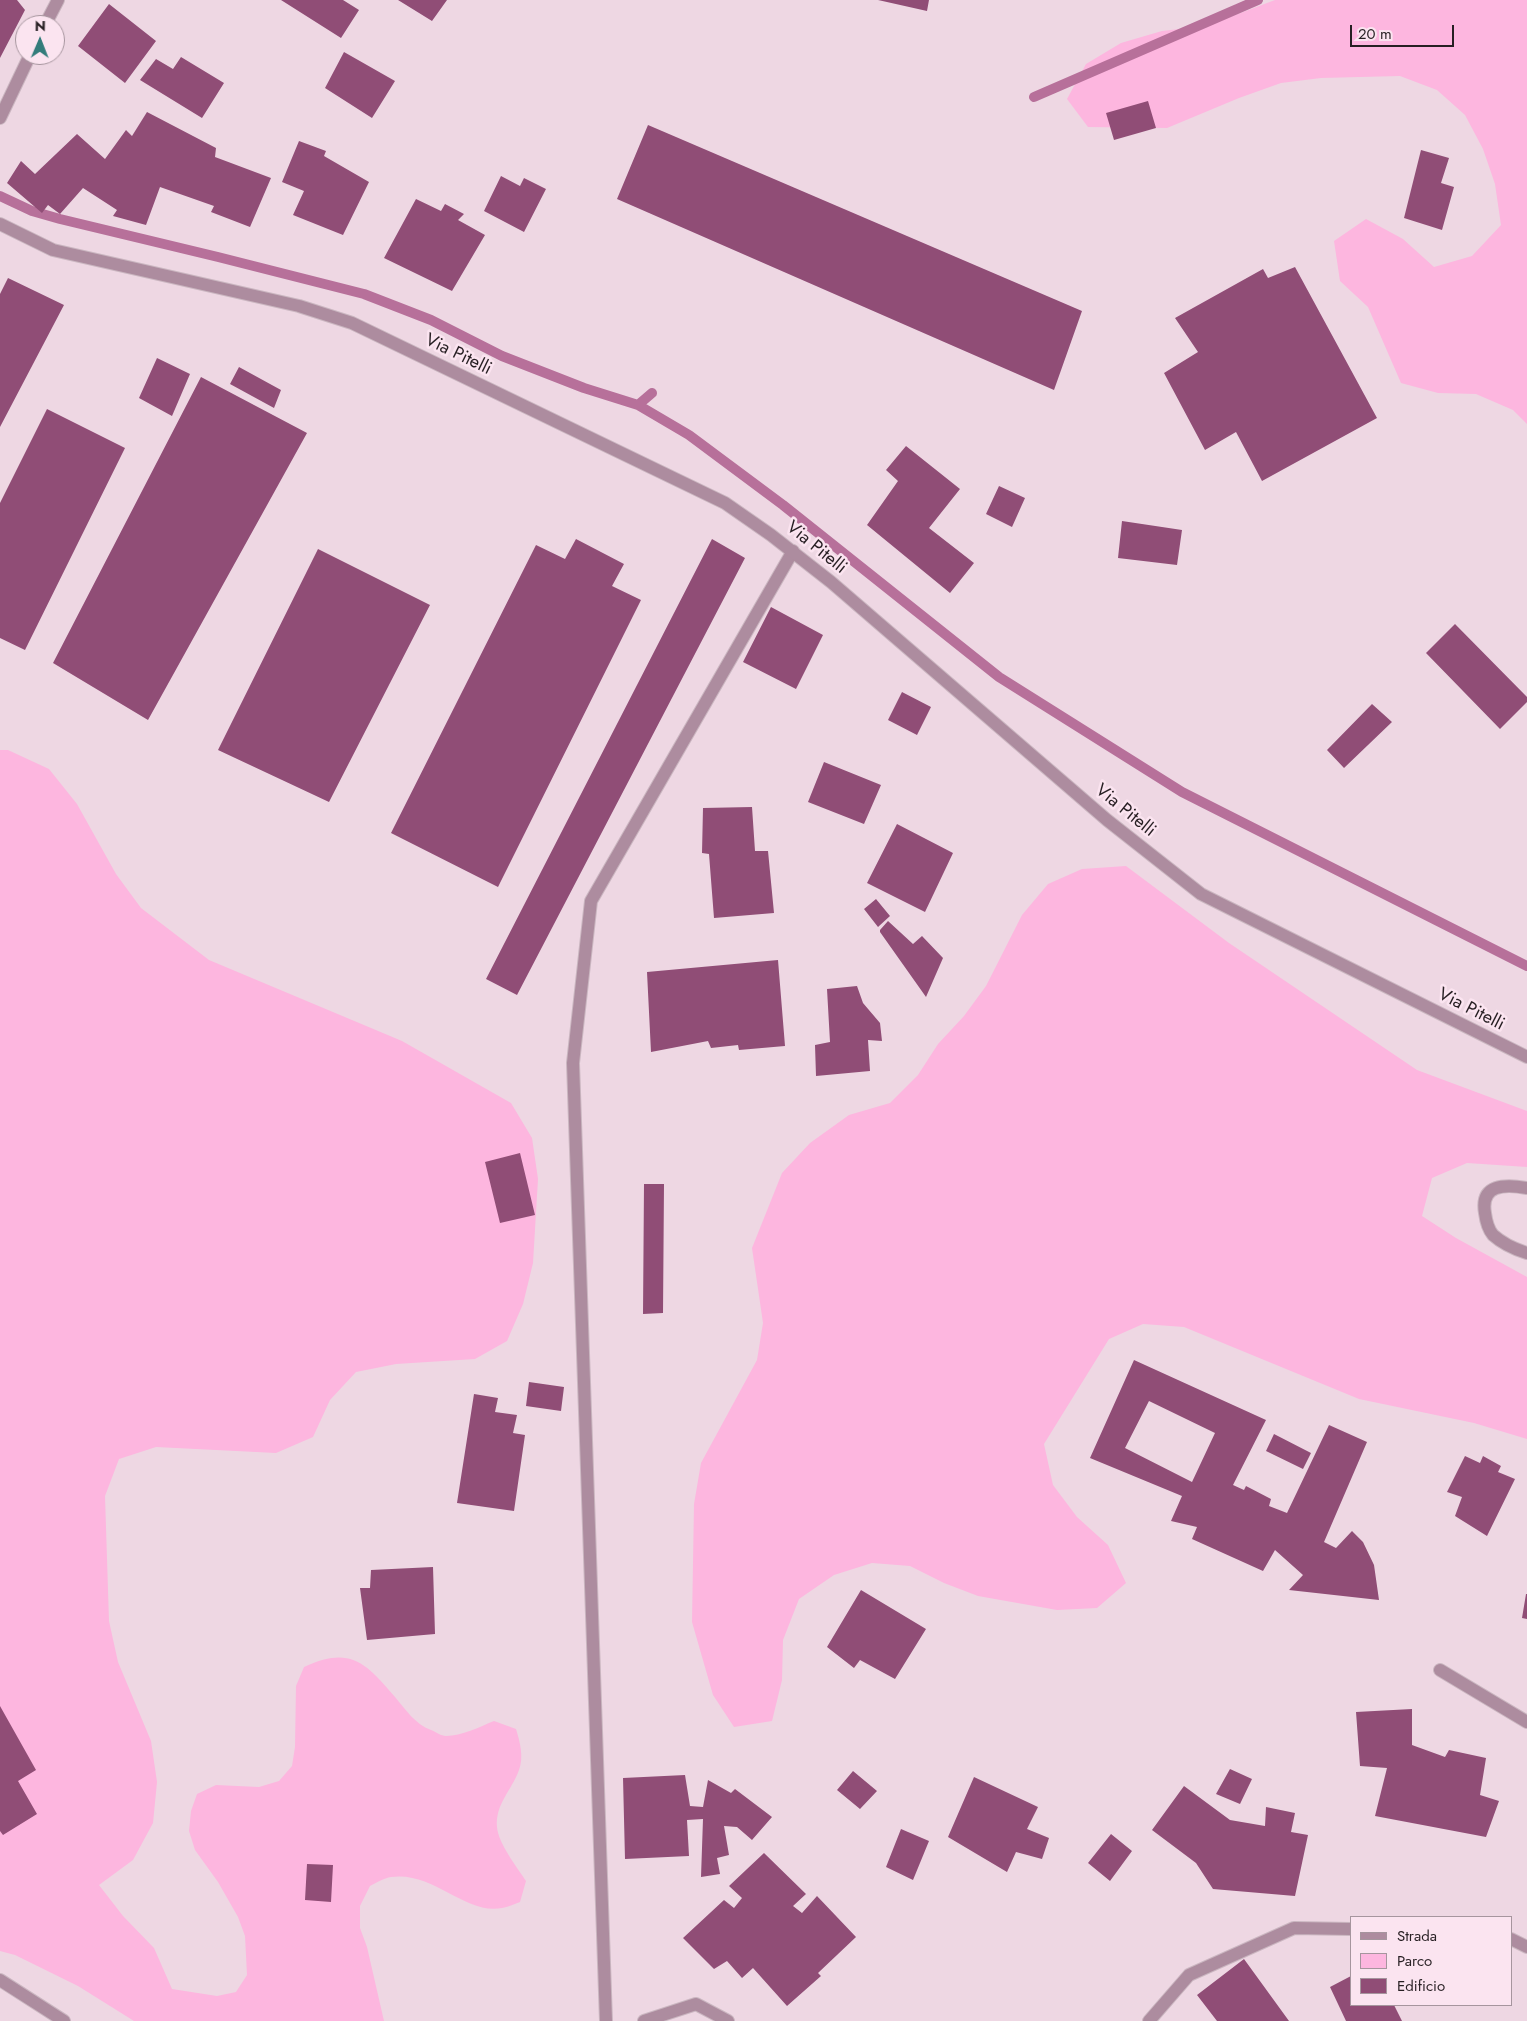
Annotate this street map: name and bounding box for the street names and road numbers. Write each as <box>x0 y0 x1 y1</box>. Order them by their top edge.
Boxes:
street label: Via Pitelli <box>421 330 495 380</box>
street label: Via Pitelli <box>781 517 851 579</box>
street label: Via Pitelli <box>1090 780 1160 842</box>
street label: Via Pitelli <box>1434 984 1508 1036</box>

